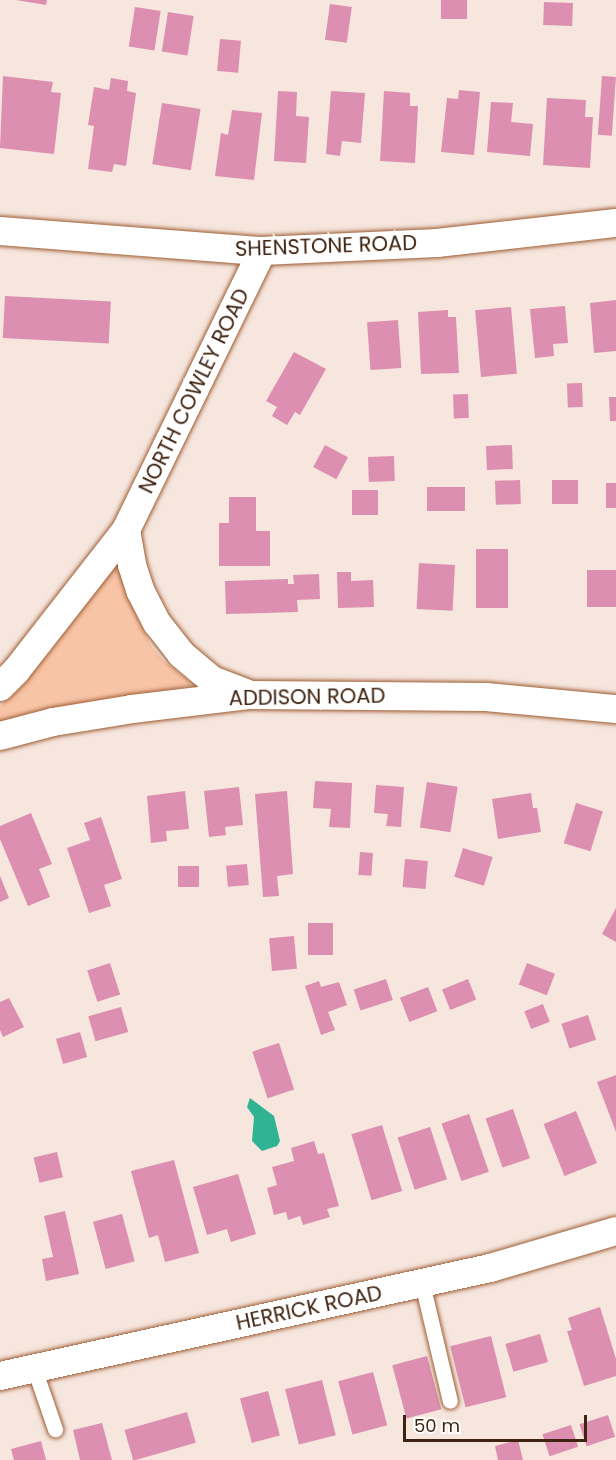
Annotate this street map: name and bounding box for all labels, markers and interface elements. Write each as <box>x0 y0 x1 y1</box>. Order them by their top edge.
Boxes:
street label: SHENSTONE ROAD <box>235 230 417 262</box>
street label: NORTH COWLEY ROAD <box>133 284 255 498</box>
street label: ADDISON ROAD <box>229 683 385 711</box>
street label: HERRICK ROAD <box>234 1280 384 1336</box>
scale bar <box>406 1403 590 1441</box>
text: 50 m <box>414 1413 460 1438</box>

